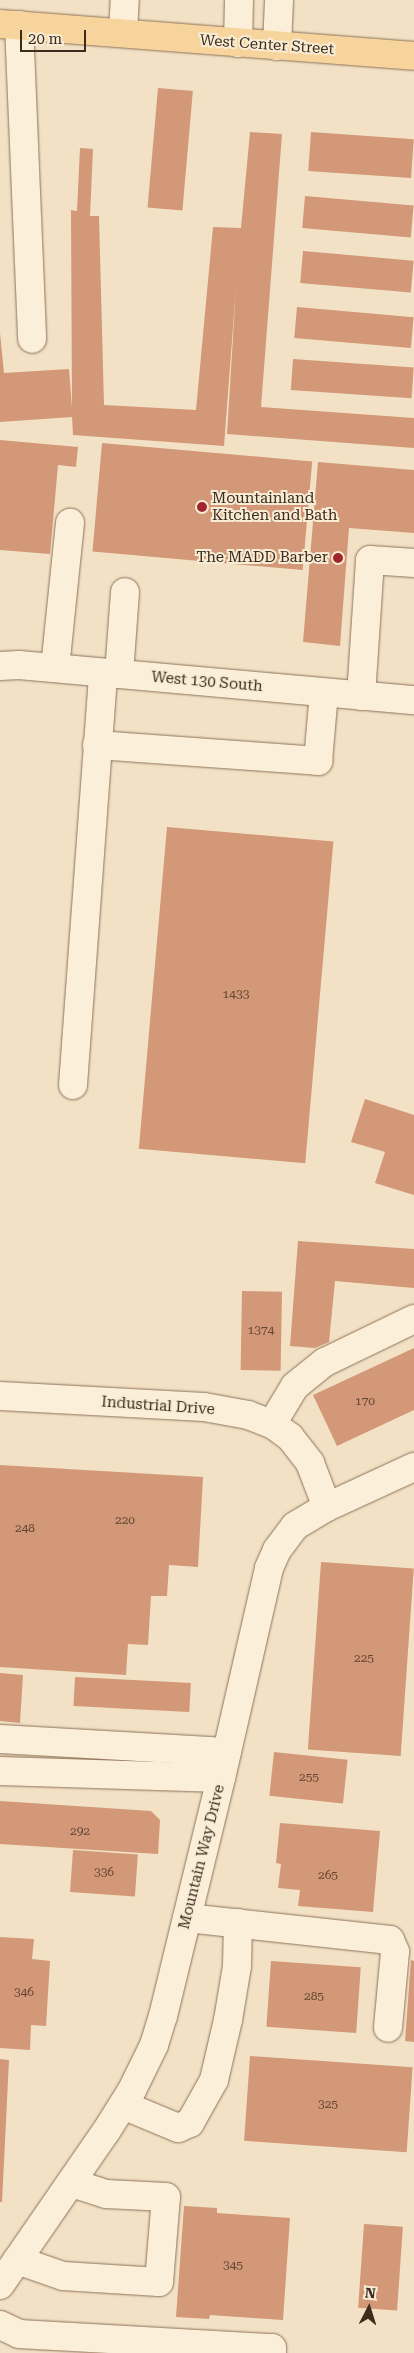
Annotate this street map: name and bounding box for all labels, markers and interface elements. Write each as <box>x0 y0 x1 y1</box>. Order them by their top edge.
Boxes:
scale bar <box>22 20 89 52</box>
text: 20 m <box>28 30 62 48</box>
street label: West Center Street <box>199 31 335 59</box>
place label: Mountainland Kitchen and Bath <box>212 489 337 524</box>
marker: Mountainland Kitchen and Bath <box>196 501 208 513</box>
place label: The MADD Barber <box>196 549 328 567</box>
marker: The MADD Barber <box>332 552 344 564</box>
street label: West 130 South <box>151 668 263 696</box>
house number: 1433 <box>223 988 249 1002</box>
house number: 1374 <box>248 1324 274 1338</box>
street label: Industrial Drive <box>101 1393 215 1419</box>
house number: 170 <box>355 1395 375 1409</box>
house number: 220 <box>115 1514 135 1528</box>
house number: 248 <box>15 1522 35 1536</box>
house number: 225 <box>354 1652 374 1666</box>
house number: 255 <box>299 1771 319 1785</box>
street label: Mountain Way Drive <box>175 1783 229 1931</box>
house number: 292 <box>70 1825 90 1839</box>
house number: 336 <box>94 1866 114 1880</box>
house number: 265 <box>318 1869 338 1883</box>
house number: 346 <box>14 1986 34 2000</box>
house number: 285 <box>304 1990 324 2004</box>
house number: 325 <box>318 2098 338 2112</box>
house number: 345 <box>223 2259 243 2273</box>
north arrow <box>344 2283 394 2333</box>
text: N <box>364 2285 376 2301</box>

